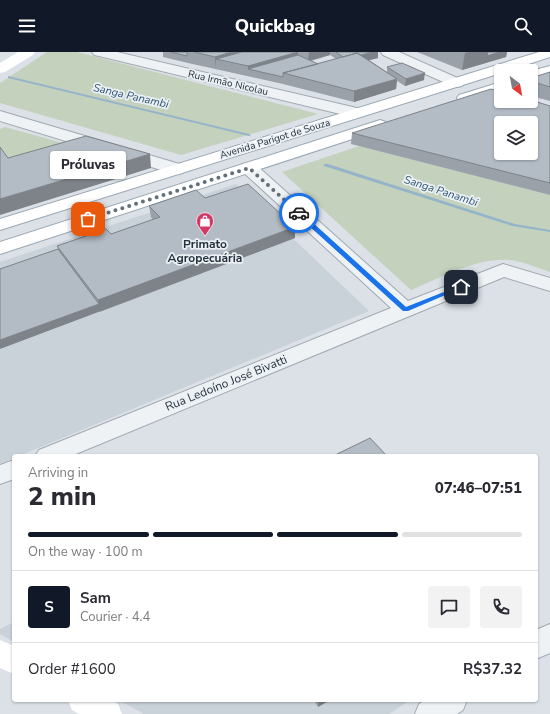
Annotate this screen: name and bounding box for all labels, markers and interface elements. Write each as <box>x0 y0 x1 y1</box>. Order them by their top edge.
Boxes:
text: Quickbag <box>235 14 315 38</box>
icon: menu <box>16 15 38 37</box>
icon: search <box>512 15 534 37</box>
north arrow <box>494 64 538 108</box>
map controls <box>494 64 538 160</box>
street label: Rua Irmão Nicolau <box>186 67 270 99</box>
water label: Sanga Panambi <box>92 80 171 112</box>
street label: Avenida Parigot de Souza <box>218 116 332 162</box>
button: layers <box>494 116 538 160</box>
callout: Próluvas <box>50 151 126 179</box>
text: Próluvas <box>61 156 115 174</box>
water label: Sanga Panambi <box>402 172 480 210</box>
courier <box>279 193 319 233</box>
pin <box>71 202 105 236</box>
icon: car <box>288 202 310 224</box>
icon: bag <box>77 208 99 230</box>
shop icon: Primato Agropecuária <box>195 211 215 236</box>
place label: Primato Agropecuária <box>168 236 242 266</box>
pin <box>444 270 478 304</box>
icon: home <box>450 276 472 298</box>
street label: Rua Ledoíno José Bivatti <box>163 351 289 415</box>
text: Arriving in <box>28 464 88 482</box>
text: 07:46–07:51 <box>435 478 522 498</box>
text: 2 min <box>28 479 96 514</box>
text: On the way · 100 m <box>28 543 143 561</box>
button: chat <box>428 586 470 628</box>
button: phone <box>480 586 522 628</box>
text: Sam <box>80 588 111 608</box>
text: S <box>44 597 54 617</box>
text: Courier · 4.4 <box>80 608 150 626</box>
text: Order #1600 <box>28 659 116 679</box>
text: R$37.32 <box>463 659 522 679</box>

